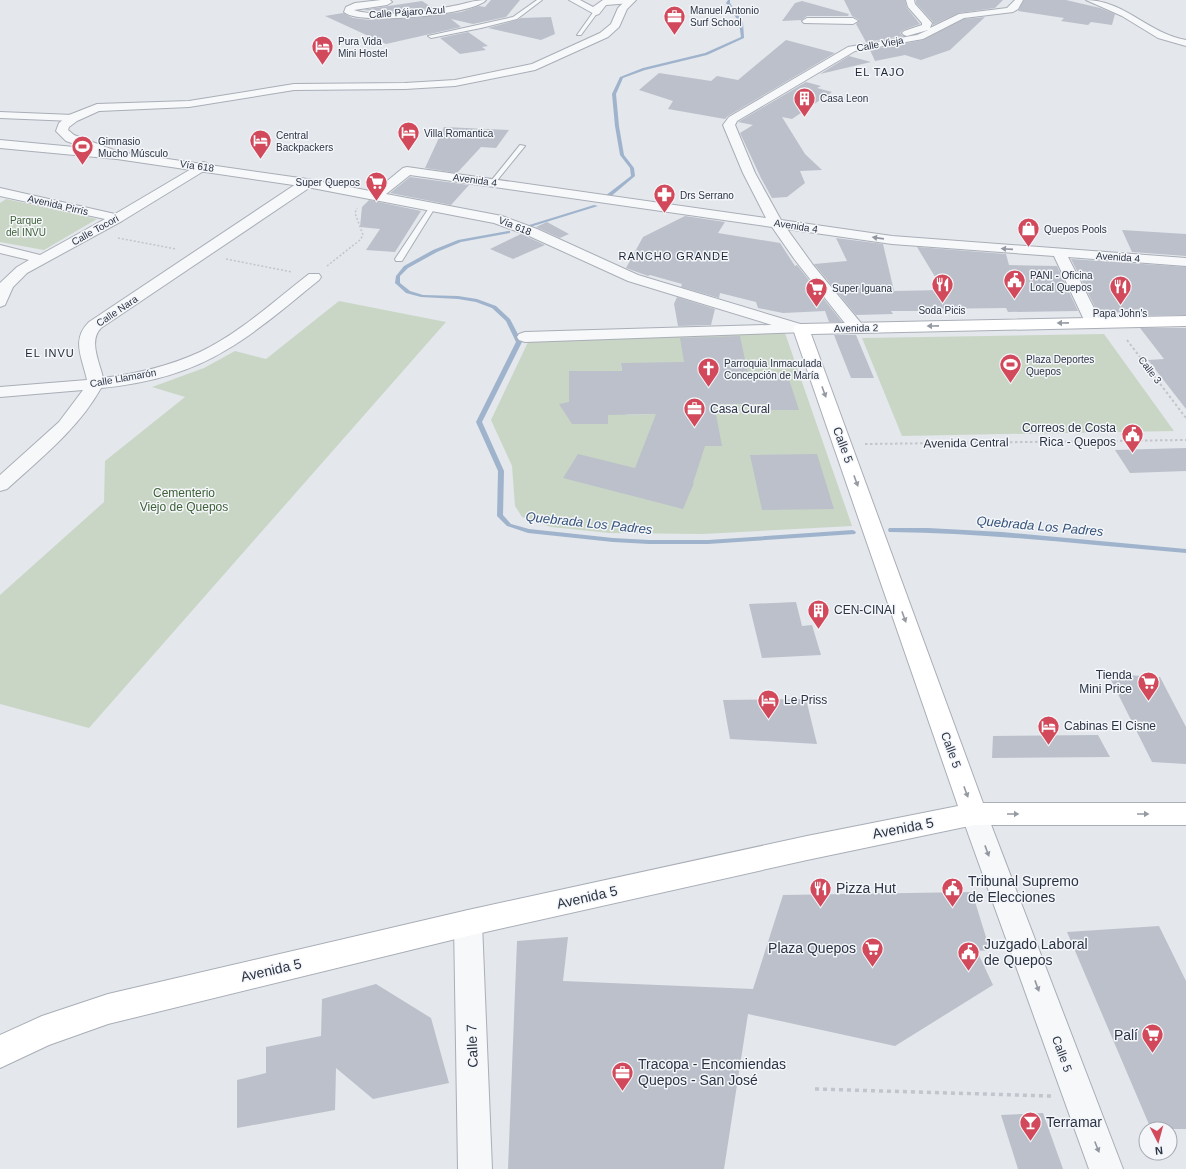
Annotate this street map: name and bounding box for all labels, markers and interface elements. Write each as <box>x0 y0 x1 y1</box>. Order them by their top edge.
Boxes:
office icon: Manuel Antonio Surf School <box>661 3 687 36</box>
street label: Calle Pájaro Azul <box>369 4 445 20</box>
place label: Manuel Antonio Surf School <box>690 5 759 28</box>
hotel icon: Pura Vida Mini Hostel <box>309 34 335 67</box>
street label: Calle Vieja <box>856 34 905 54</box>
place label: Pura Vida Mini Hostel <box>338 36 387 59</box>
district label: EL TAJO <box>855 66 905 78</box>
building icon: Casa Leon <box>792 85 818 118</box>
place label: Casa Leon <box>820 93 868 104</box>
hotel icon: Villa Romantica <box>395 120 421 153</box>
hotel icon: Central Backpackers <box>248 128 274 161</box>
place label: Villa Romantica <box>424 128 494 139</box>
place label: Central Backpackers <box>276 130 333 153</box>
sports icon: Gimnasio Mucho Músculo <box>70 134 96 167</box>
place label: Gimnasio Mucho Músculo <box>98 136 168 159</box>
street label: Vía 618 <box>179 158 215 174</box>
supermarket icon: Super Quepos <box>363 169 389 202</box>
street label: Avenida 4 <box>452 171 498 189</box>
place label: Super Quepos <box>296 177 360 188</box>
pharmacy icon: Drs Serrano <box>652 182 678 215</box>
place label: Drs Serrano <box>680 190 734 201</box>
street label: Avenida Pirrís <box>27 193 89 217</box>
street label: Calle Tocori <box>70 213 120 247</box>
street label: Vía 618 <box>497 214 533 238</box>
park label: Parque del INVU <box>6 215 46 238</box>
shop icon: Quepos Pools <box>1015 216 1041 249</box>
street label: Avenida 4 <box>773 217 819 235</box>
place label: Quepos Pools <box>1044 224 1107 235</box>
one-way arrow <box>872 235 884 241</box>
one-way arrow <box>1001 246 1013 253</box>
district label: RANCHO GRANDE <box>619 250 729 262</box>
street label: Avenida 4 <box>1096 250 1141 264</box>
public building icon: PANI - Oficina Local Quepos <box>1001 268 1027 301</box>
place label: PANI - Oficina Local Quepos <box>1030 270 1093 293</box>
restaurant icon: Soda Picis <box>929 271 955 304</box>
restaurant icon: Papa John's <box>1107 274 1133 307</box>
supermarket icon: Super Iguana <box>803 275 829 308</box>
place label: Super Iguana <box>832 283 892 294</box>
street label: Calle Nara <box>94 293 140 329</box>
place label: Soda Picis <box>918 305 966 316</box>
place label: Papa John's <box>1093 308 1147 319</box>
one-way arrow <box>1056 320 1069 326</box>
street label: Avenida 2 <box>834 322 879 334</box>
one-way arrow <box>926 323 939 329</box>
district label: EL INVU <box>25 347 75 359</box>
sports icon: Plaza Deportes Quepos <box>998 352 1024 385</box>
place label: Plaza Deportes Quepos <box>1026 354 1094 377</box>
street label: Calle 3 <box>1136 354 1164 386</box>
church icon: Parroquia Inmaculada Concepción de María <box>695 356 721 389</box>
place label: Parroquia Inmaculada Concepción de María <box>724 358 822 381</box>
street label: Calle Llamarón <box>89 367 157 389</box>
one-way arrow <box>821 386 827 398</box>
office icon: Casa Cural <box>681 396 707 429</box>
place label: Casa Cural <box>710 402 770 416</box>
place label: Correos de Costa Rica - Quepos <box>1022 421 1116 449</box>
public building icon: Correos de Costa Rica - Quepos <box>1119 422 1145 455</box>
street label: Calle 5 <box>830 425 856 465</box>
street label: Avenida Central <box>923 435 1009 451</box>
one-way arrow <box>853 476 859 488</box>
park label: Cementerio Viejo de Quepos <box>140 486 228 514</box>
water label: Quebrada Los Padres <box>525 509 654 537</box>
water label: Quebrada Los Padres <box>976 513 1105 539</box>
building icon: CEN-CINAI <box>805 597 831 630</box>
place label: CEN-CINAI <box>834 603 895 617</box>
one-way arrow <box>901 611 907 623</box>
place label: Tienda Mini Price <box>1079 668 1132 696</box>
supermarket icon: Tienda Mini Price <box>1135 669 1161 702</box>
hotel icon: Le Priss <box>756 687 782 720</box>
place label: Le Priss <box>784 693 827 707</box>
hotel icon: Cabinas El Cisne <box>1035 713 1061 746</box>
place label: Cabinas El Cisne <box>1064 719 1156 733</box>
street label: Calle 5 <box>938 730 964 770</box>
one-way arrow <box>963 787 969 799</box>
one-way arrow <box>1007 811 1020 817</box>
one-way arrow <box>1137 811 1150 817</box>
street label: Avenida 5 <box>871 814 935 842</box>
one-way arrow <box>985 845 991 857</box>
place label: Tribunal Supremo de Elecciones <box>968 873 1079 905</box>
restaurant icon: Pizza Hut <box>807 875 833 908</box>
public building icon: Tribunal Supremo de Elecciones <box>940 876 966 909</box>
place label: Pizza Hut <box>836 880 896 896</box>
street label: Avenida 5 <box>555 882 619 912</box>
supermarket icon: Plaza Quepos <box>859 935 885 968</box>
place label: Juzgado Laboral de Quepos <box>984 936 1088 968</box>
public building icon: Juzgado Laboral de Quepos <box>955 939 981 972</box>
place label: Plaza Quepos <box>768 940 856 956</box>
street label: Avenida 5 <box>239 955 303 985</box>
one-way arrow <box>1034 980 1040 992</box>
supermarket icon: Palí <box>1140 1022 1166 1055</box>
street label: Calle 7 <box>463 1024 481 1068</box>
place label: Palí <box>1114 1027 1138 1043</box>
street label: Calle 5 <box>1049 1034 1075 1074</box>
place label: Tracopa - Encomiendas Quepos - San José <box>638 1056 786 1088</box>
office icon: Tracopa - Encomiendas Quepos - San José <box>610 1059 636 1092</box>
bar icon: Terramar <box>1018 1109 1044 1142</box>
place label: Terramar <box>1046 1114 1102 1130</box>
north arrow <box>1138 1121 1178 1161</box>
one-way arrow <box>1095 1142 1101 1154</box>
text: N <box>1154 1145 1164 1157</box>

